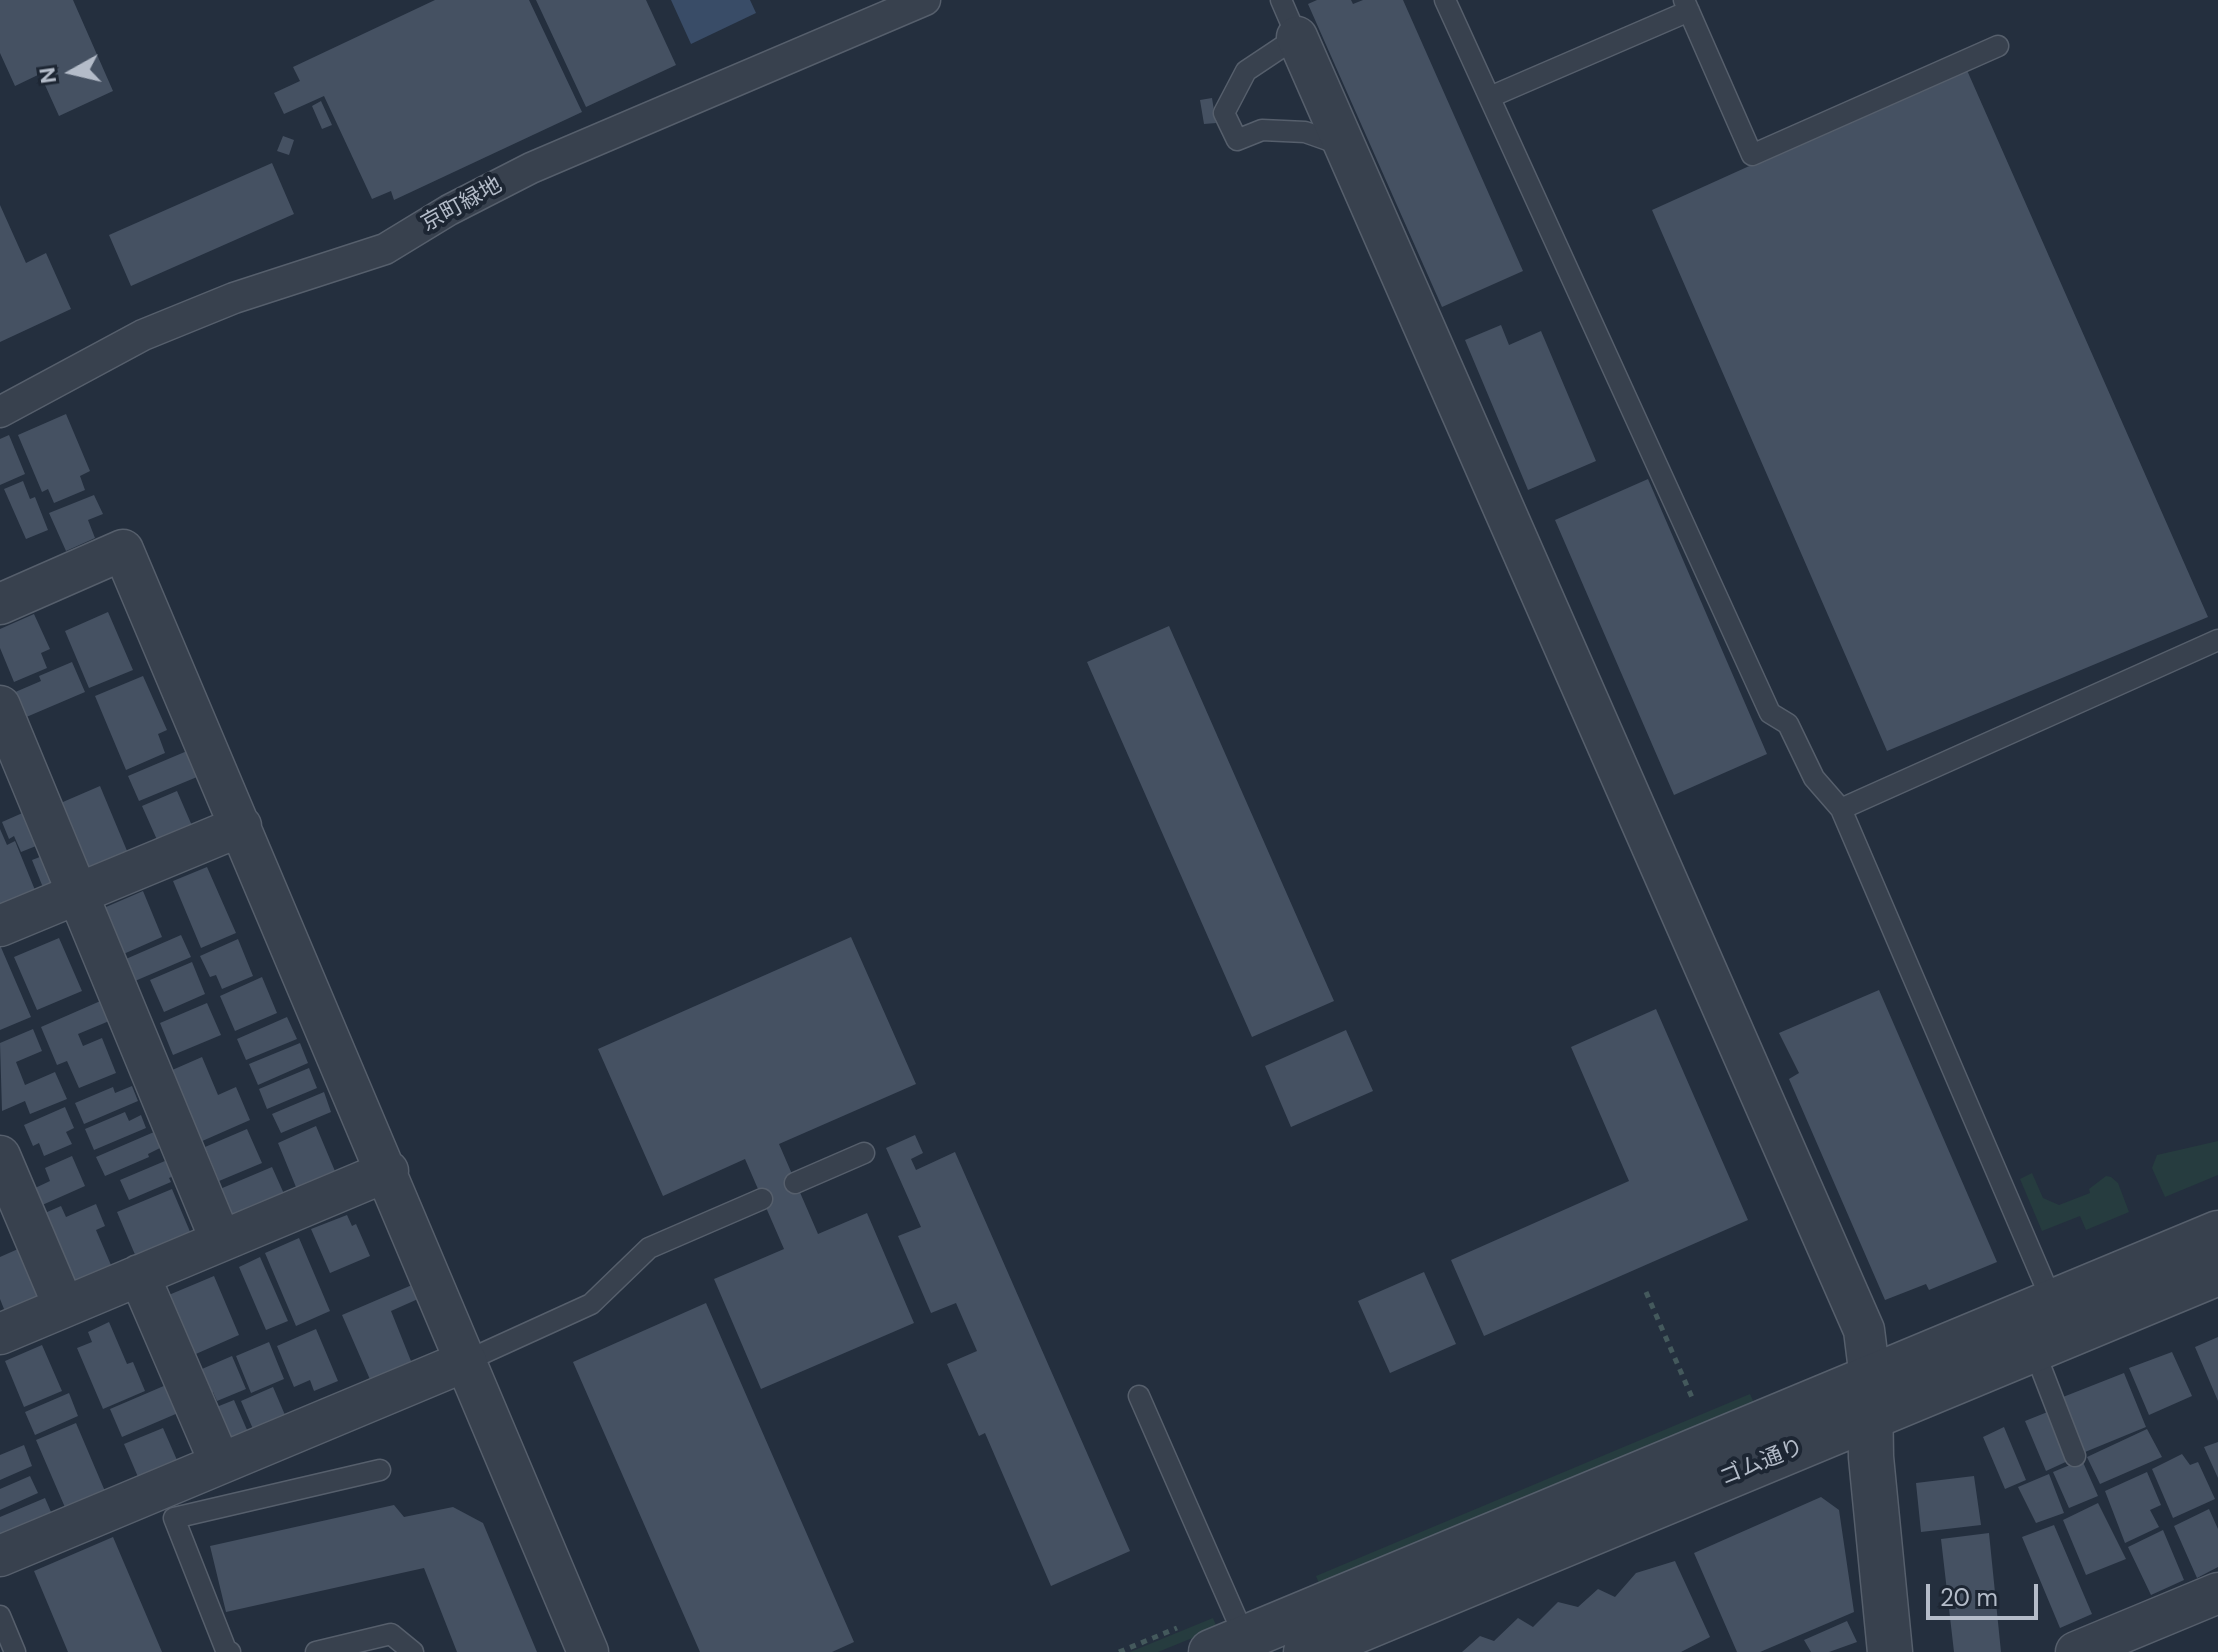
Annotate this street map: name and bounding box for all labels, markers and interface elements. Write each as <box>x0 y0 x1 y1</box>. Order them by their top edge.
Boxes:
north arrow <box>32 32 112 112</box>
text: N <box>32 65 63 85</box>
street label: 京町緑地 <box>417 172 507 238</box>
street label: ゴム通り <box>1716 1434 1808 1492</box>
scale bar <box>1930 1568 2042 1618</box>
text: 20 m <box>1940 1582 1998 1613</box>

